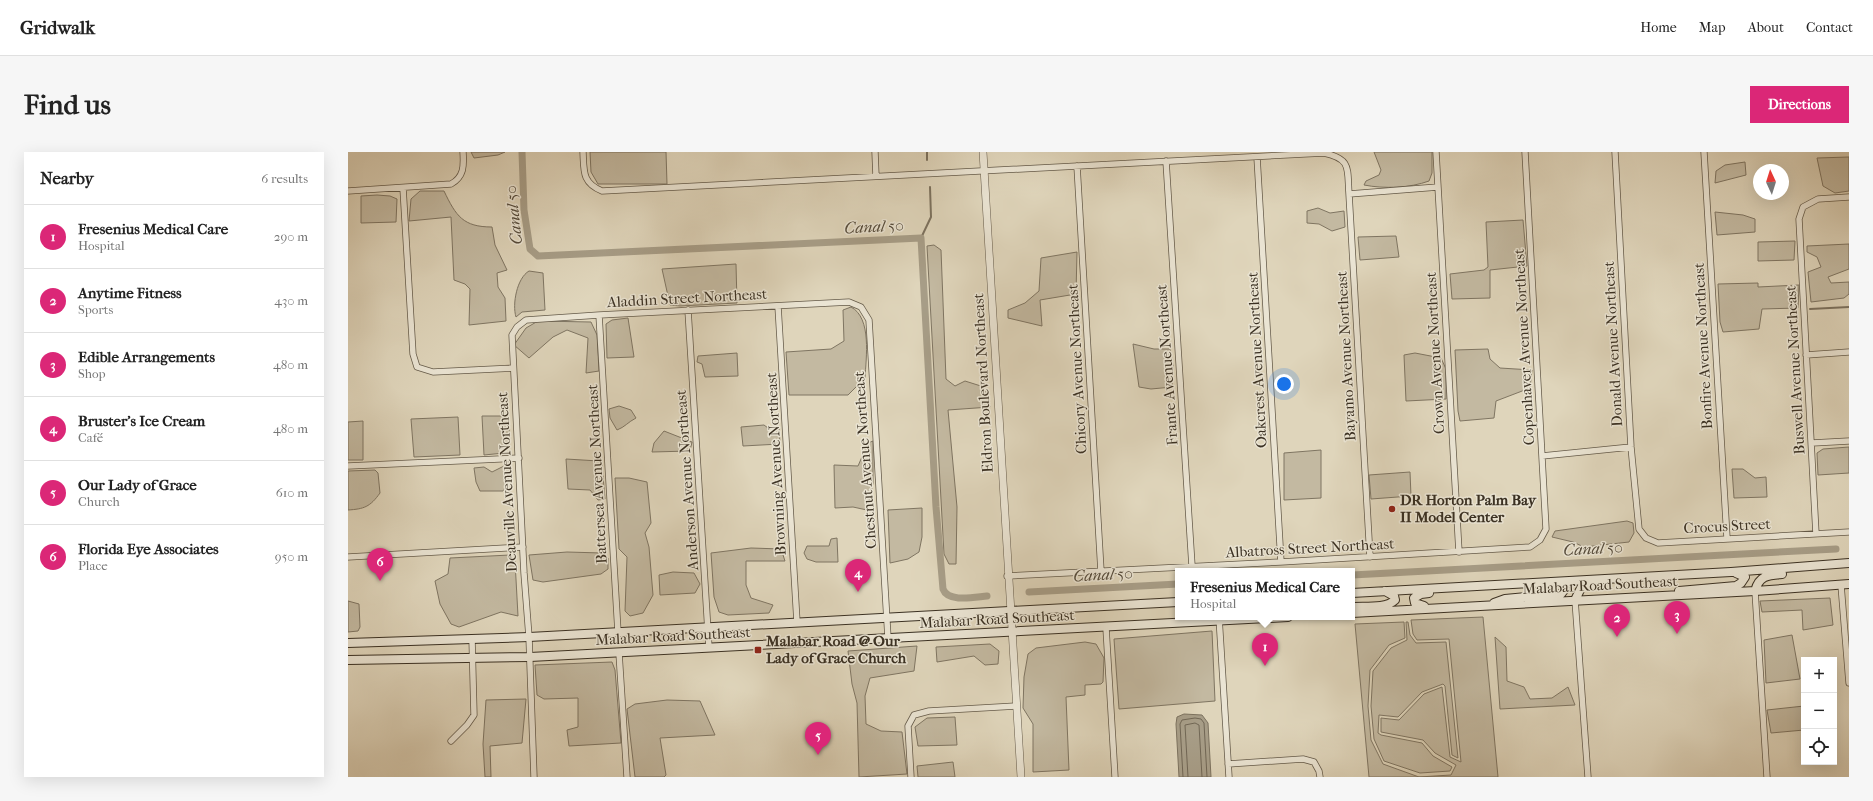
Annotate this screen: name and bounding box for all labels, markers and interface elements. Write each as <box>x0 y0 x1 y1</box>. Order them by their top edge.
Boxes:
text: Gridwalk <box>20 17 95 39</box>
text: Home <box>1640 19 1677 36</box>
text: Map <box>1699 19 1726 36</box>
text: About <box>1748 19 1784 36</box>
text: Contact <box>1806 19 1853 36</box>
button: Directions <box>1750 86 1849 123</box>
text: Find us <box>24 88 111 121</box>
north arrow <box>1753 164 1789 200</box>
text: Nearby <box>40 168 94 188</box>
text: 6 results <box>261 171 308 186</box>
water label: Canal 50 <box>501 184 526 246</box>
water label: Canal 50 <box>844 215 904 238</box>
text: Fresenius Medical Care <box>78 220 228 238</box>
text: 1 <box>51 229 55 244</box>
text: 290 m <box>274 229 308 244</box>
text: Hospital <box>78 238 125 253</box>
street label: Copenhaver Avenue Northeast <box>1510 248 1538 446</box>
street label: Donald Avenue Northeast <box>1600 260 1626 427</box>
street label: Bonfire Avenue Northeast <box>1690 262 1716 430</box>
street label: Bayamo Avenue Northeast <box>1333 270 1359 441</box>
street label: Oakcrest Avenue Northeast <box>1243 271 1271 449</box>
street label: Crown Avenue Northeast <box>1422 271 1448 435</box>
street label: Chicory Avenue Northeast <box>1064 283 1090 454</box>
street label: Frante Avenue Northeast <box>1152 283 1182 446</box>
text: Anytime Fitness <box>78 284 182 302</box>
street label: Buswell Avenue Northeast <box>1782 284 1808 455</box>
street label: Aladdin Street Northeast <box>605 285 768 311</box>
street label: Eldron Boulevard Northeast <box>969 292 997 473</box>
text: 2 <box>50 293 56 308</box>
text: 430 m <box>274 293 308 308</box>
text: Sports <box>78 302 113 317</box>
text: Edible Arrangements <box>78 348 215 366</box>
text: 3 <box>50 357 56 372</box>
text: 480 m <box>273 357 308 372</box>
text: Shop <box>78 366 106 381</box>
street label: Chestnut Avenue Northeast <box>850 370 880 549</box>
street label: Browning Avenue Northeast <box>762 371 790 556</box>
your location <box>1274 374 1294 394</box>
street label: Battersea Avenue Northeast <box>583 383 611 564</box>
street label: Anderson Avenue Northeast <box>672 388 702 572</box>
street label: Deauville Avenue Northeast <box>493 391 521 573</box>
text: Bruster's Ice Cream <box>78 412 205 430</box>
text: 4 <box>49 421 57 436</box>
text: 480 m <box>273 421 308 436</box>
text: Café <box>78 430 103 445</box>
text: Our Lady of Grace <box>78 476 197 494</box>
text: 5 <box>50 485 56 500</box>
text: 610 m <box>276 485 308 500</box>
place label: DR Horton Palm Bay II Model Center <box>1400 491 1537 526</box>
text: Church <box>78 494 120 509</box>
marker: DR Horton Palm Bay II Model Center <box>1387 504 1397 514</box>
street label: Crocus Street <box>1683 515 1772 537</box>
street label: Albatross Street Northeast <box>1224 535 1395 561</box>
water label: Canal 50 <box>1563 537 1623 560</box>
text: Florida Eye Associates <box>78 540 219 558</box>
pin: 6 <box>367 548 393 581</box>
text: 6 <box>49 549 57 564</box>
text: 950 m <box>275 549 308 564</box>
text: Place <box>78 558 108 573</box>
pin: 4 <box>845 559 871 592</box>
water label: Canal 50 <box>1073 563 1133 586</box>
popup <box>1175 568 1355 620</box>
street label: Malabar Road Southeast <box>1522 572 1679 598</box>
text: Fresenius Medical Care <box>1190 578 1340 596</box>
text: Hospital <box>1190 596 1236 611</box>
pin: 3 <box>1664 601 1690 634</box>
pin: 2 <box>1604 604 1630 637</box>
street label: Malabar Road Southeast <box>919 606 1076 632</box>
street label: Malabar Road Southeast <box>595 623 752 649</box>
place label: Malabar Road @ Our Lady of Grace Church <box>765 632 907 667</box>
pin: 1 <box>1252 633 1278 666</box>
marker: Malabar Road @ Our Lady of Grace Church <box>753 645 763 655</box>
map controls <box>1801 657 1837 765</box>
button: + <box>1801 657 1837 693</box>
button: − <box>1801 693 1837 729</box>
pin: 5 <box>805 722 831 755</box>
button: locate <box>1801 729 1837 765</box>

